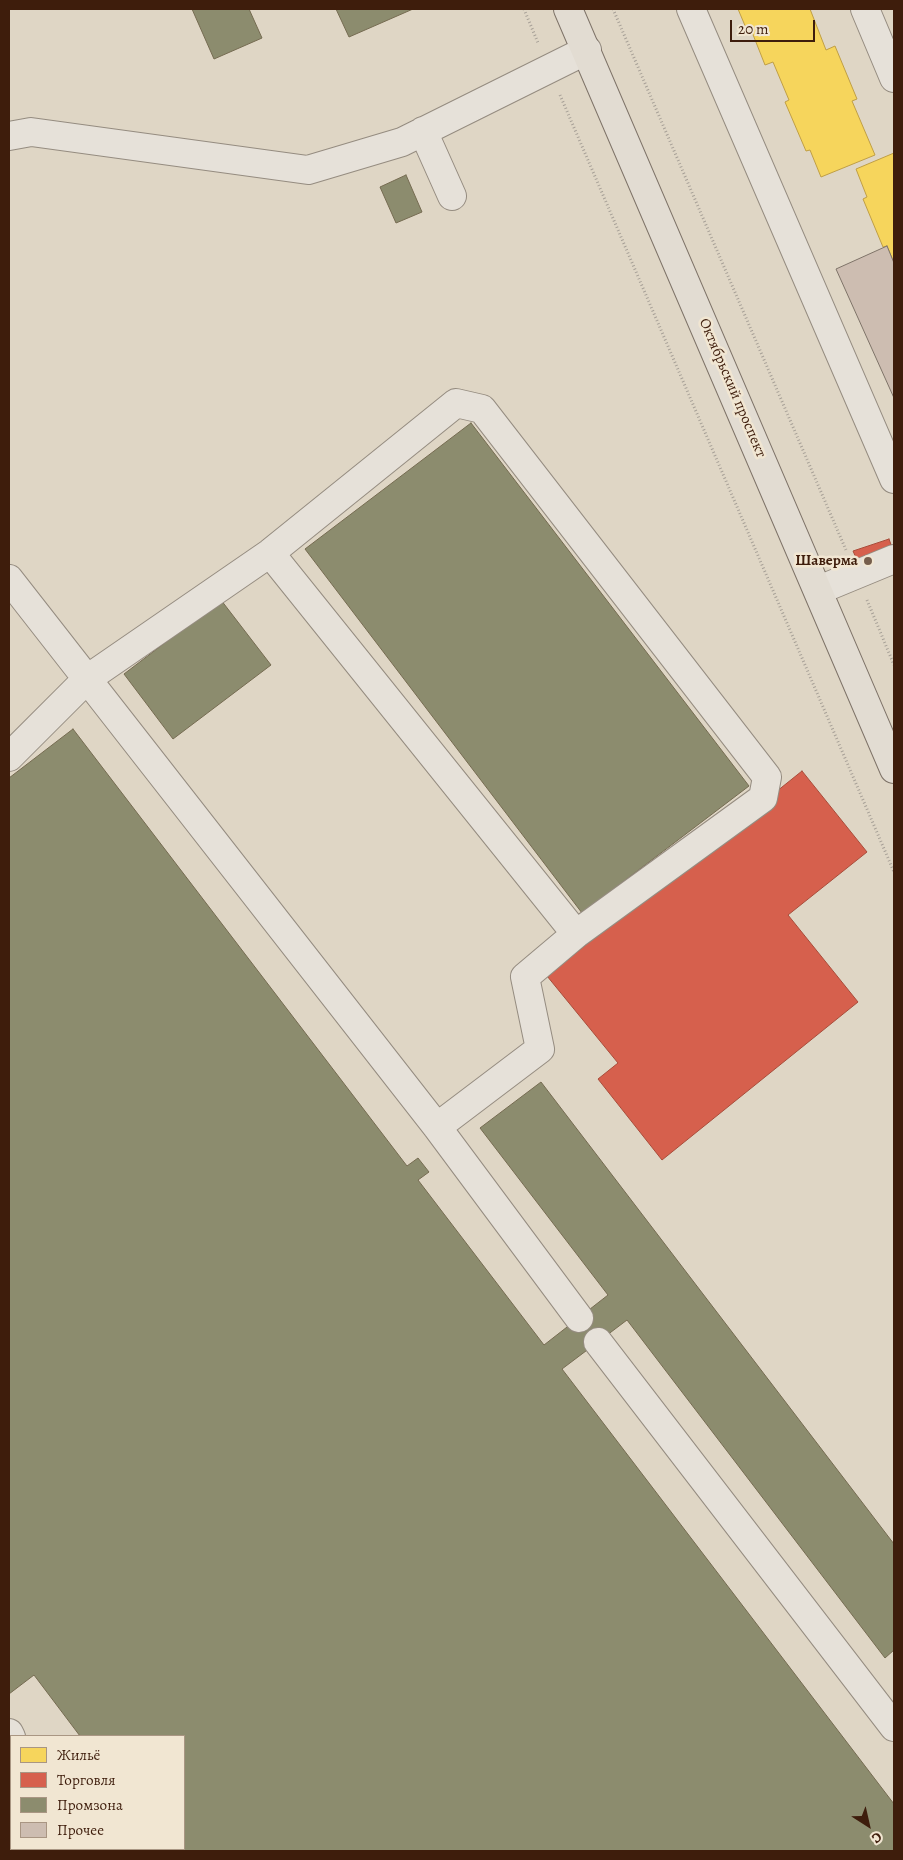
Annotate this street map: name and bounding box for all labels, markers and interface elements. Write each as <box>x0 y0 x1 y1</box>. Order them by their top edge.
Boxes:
scale bar <box>733 10 818 42</box>
text: 20 m <box>738 19 769 39</box>
street label: Октябрьский проспект <box>695 316 769 460</box>
place label: Шаверма <box>795 552 858 570</box>
marker: Шаверма <box>862 555 874 567</box>
legend <box>10 1735 185 1850</box>
text: Жильё <box>57 1745 100 1765</box>
text: Торговля <box>57 1770 115 1790</box>
text: Промзона <box>57 1795 123 1815</box>
north arrow <box>843 1800 893 1850</box>
text: Прочее <box>57 1820 104 1840</box>
text: С <box>868 1827 886 1848</box>

